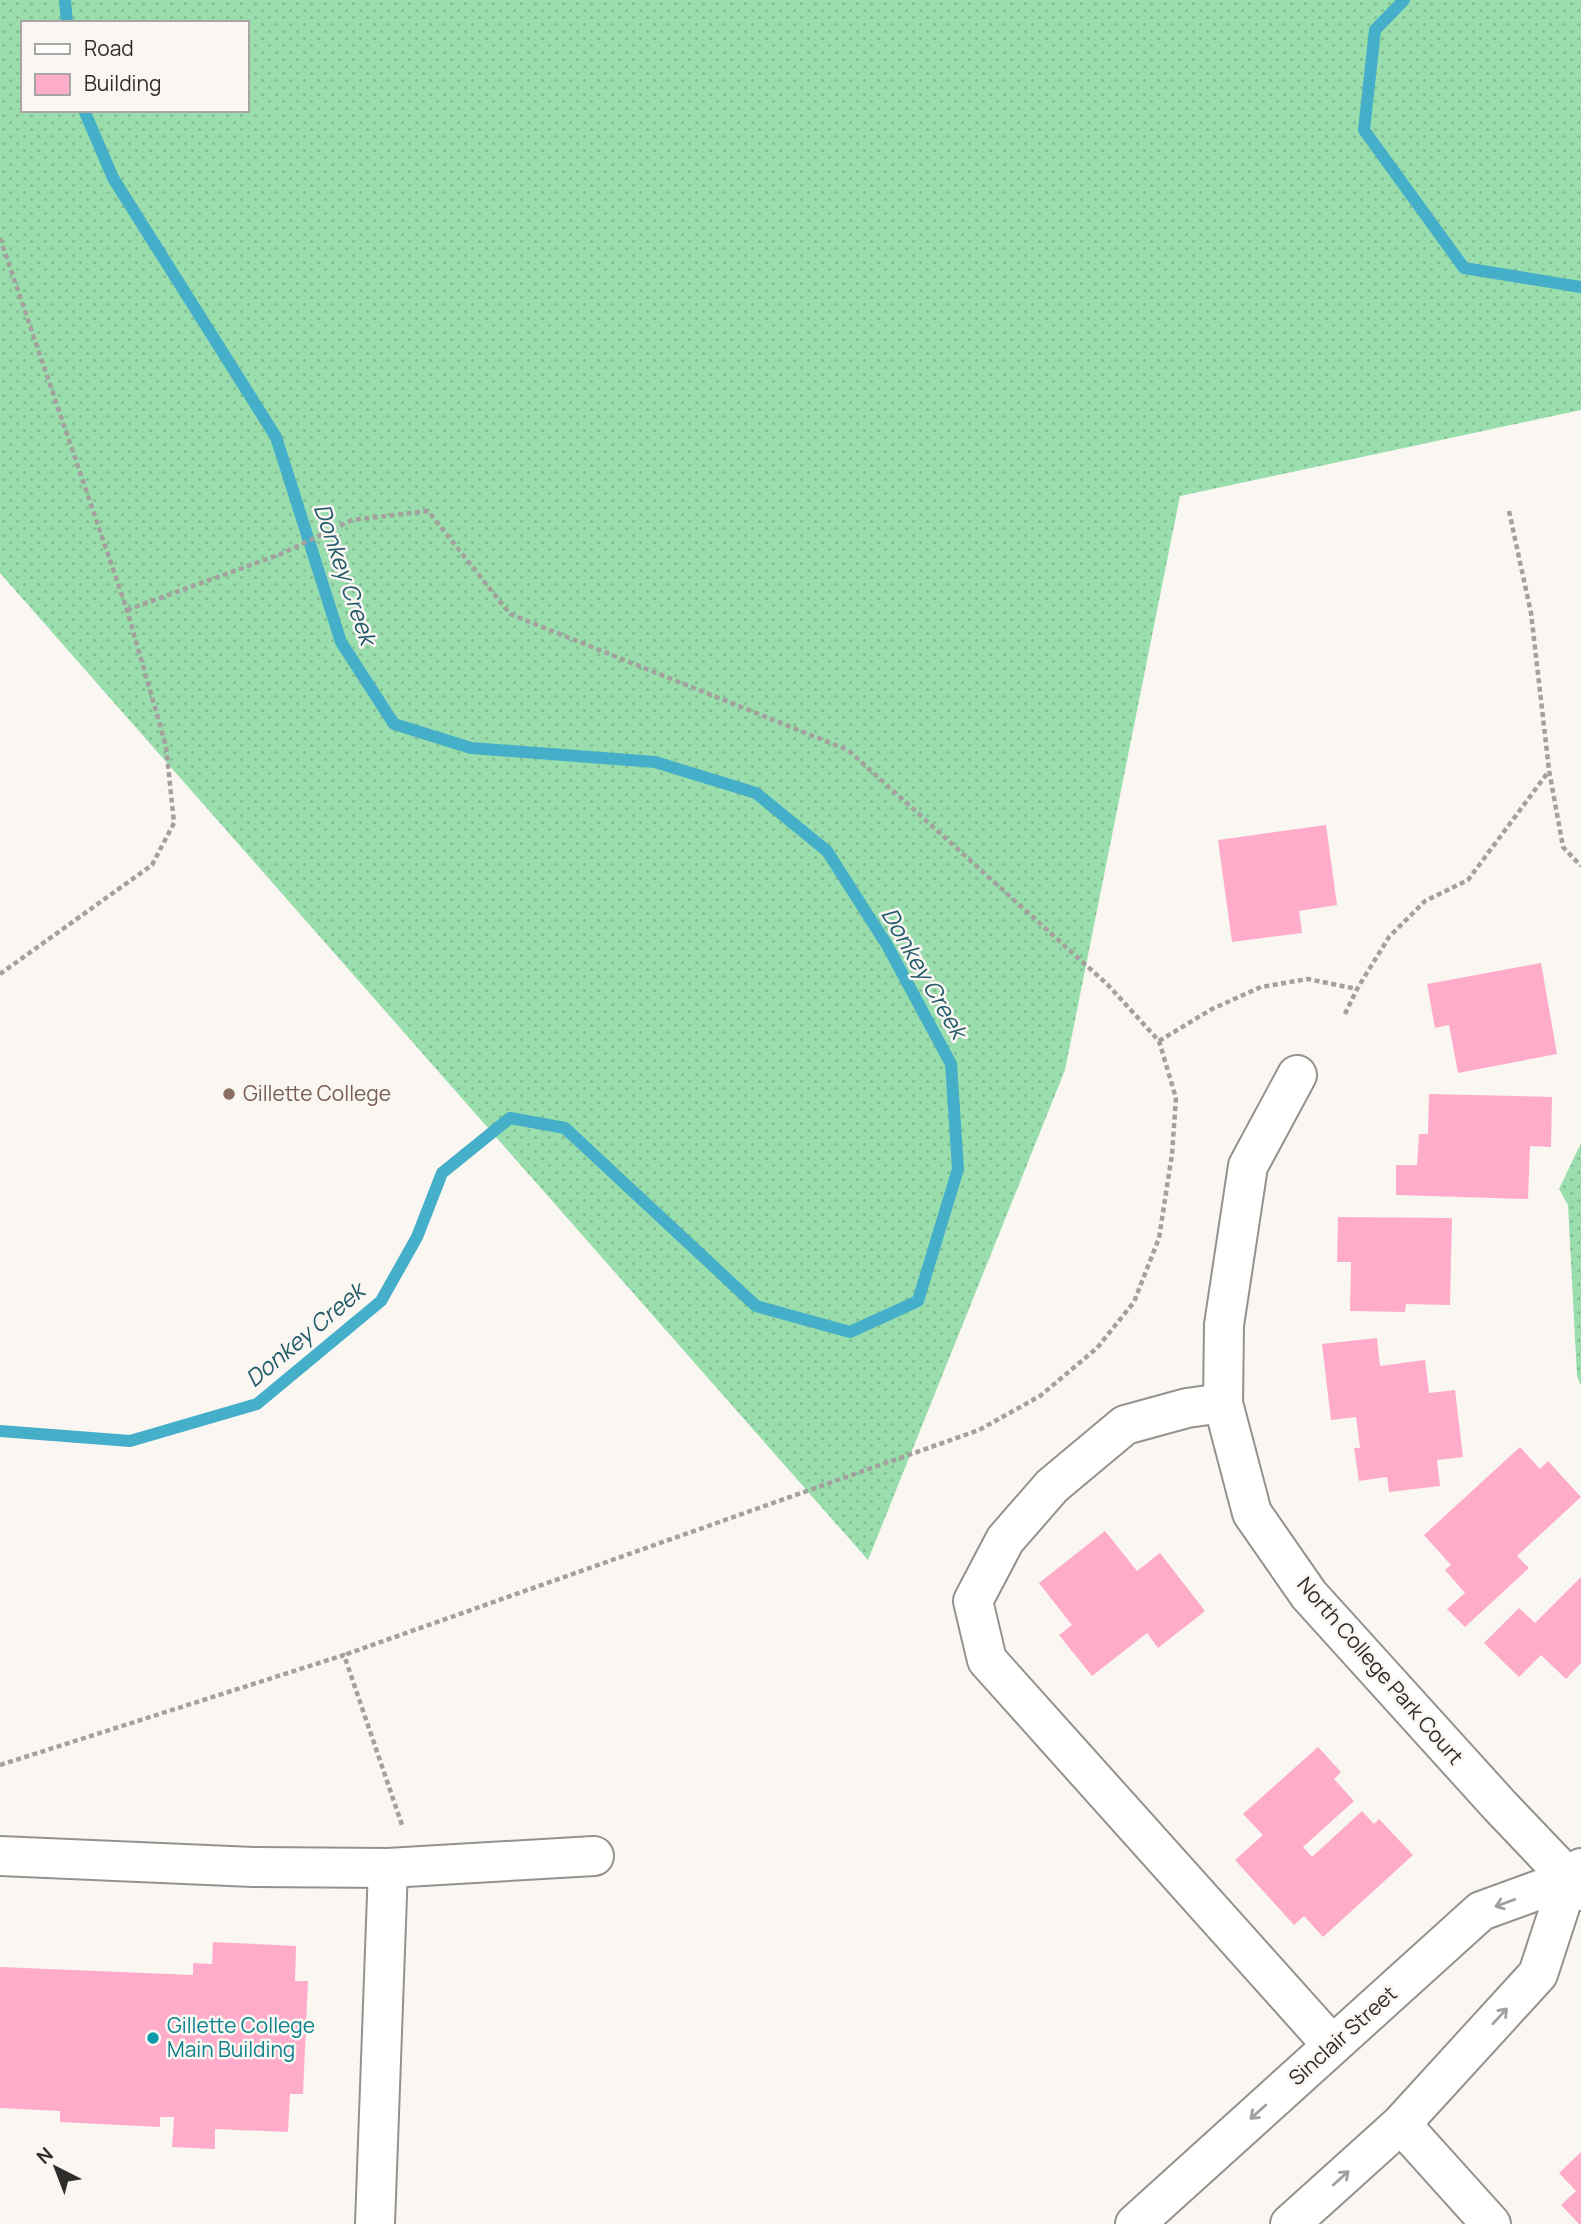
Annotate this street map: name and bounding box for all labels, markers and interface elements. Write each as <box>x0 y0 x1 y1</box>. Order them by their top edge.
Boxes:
legend <box>21 21 248 112</box>
text: Road <box>84 34 134 62</box>
text: Building <box>84 69 161 97</box>
water label: Donkey Creek <box>307 499 386 652</box>
water label: Donkey Creek <box>874 901 977 1047</box>
place label: Gillette College <box>243 1079 391 1107</box>
marker: Gillette College <box>221 1086 237 1102</box>
water label: Donkey Creek <box>238 1273 374 1394</box>
street label: North College Park Court <box>1292 1571 1470 1770</box>
one-way arrow <box>1495 1897 1517 1910</box>
street label: Sinclair Street <box>1282 1979 1402 2091</box>
one-way arrow <box>1492 2007 1508 2025</box>
place label: Gillette College Main Building <box>167 2011 315 2063</box>
marker: Gillette College Main Building <box>145 2030 161 2046</box>
one-way arrow <box>1249 2104 1267 2120</box>
north arrow <box>21 2133 91 2203</box>
text: N <box>31 2141 58 2170</box>
one-way arrow <box>1332 2170 1350 2186</box>

